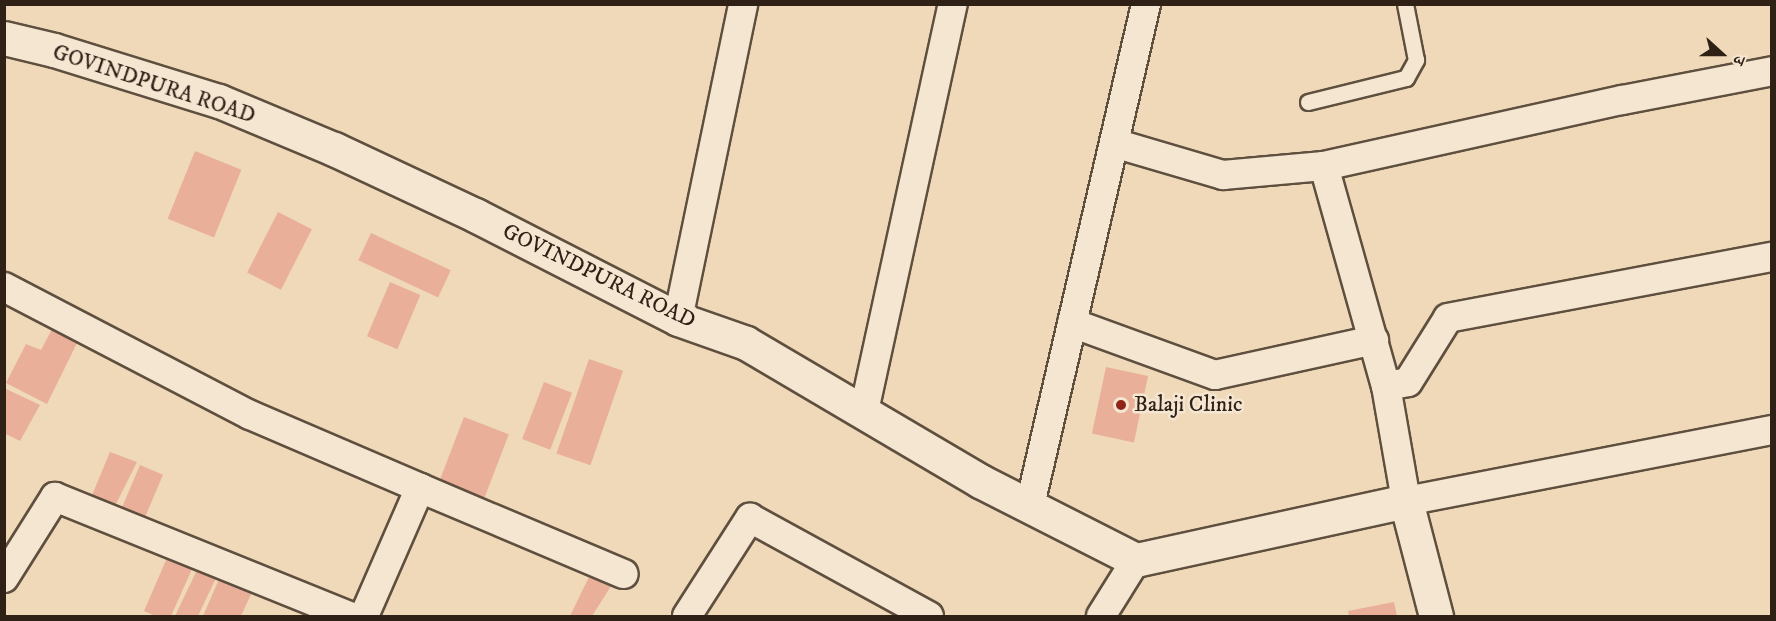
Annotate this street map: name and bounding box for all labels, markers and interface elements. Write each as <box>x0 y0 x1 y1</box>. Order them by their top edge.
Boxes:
north arrow <box>1692 24 1752 84</box>
street label: GOVINDPURA ROAD <box>49 39 259 129</box>
text: उ <box>1728 53 1750 68</box>
street label: GOVINDPURA ROAD <box>498 218 700 334</box>
place label: Balaji Clinic <box>1134 392 1242 418</box>
marker: Balaji Clinic <box>1112 396 1130 414</box>

